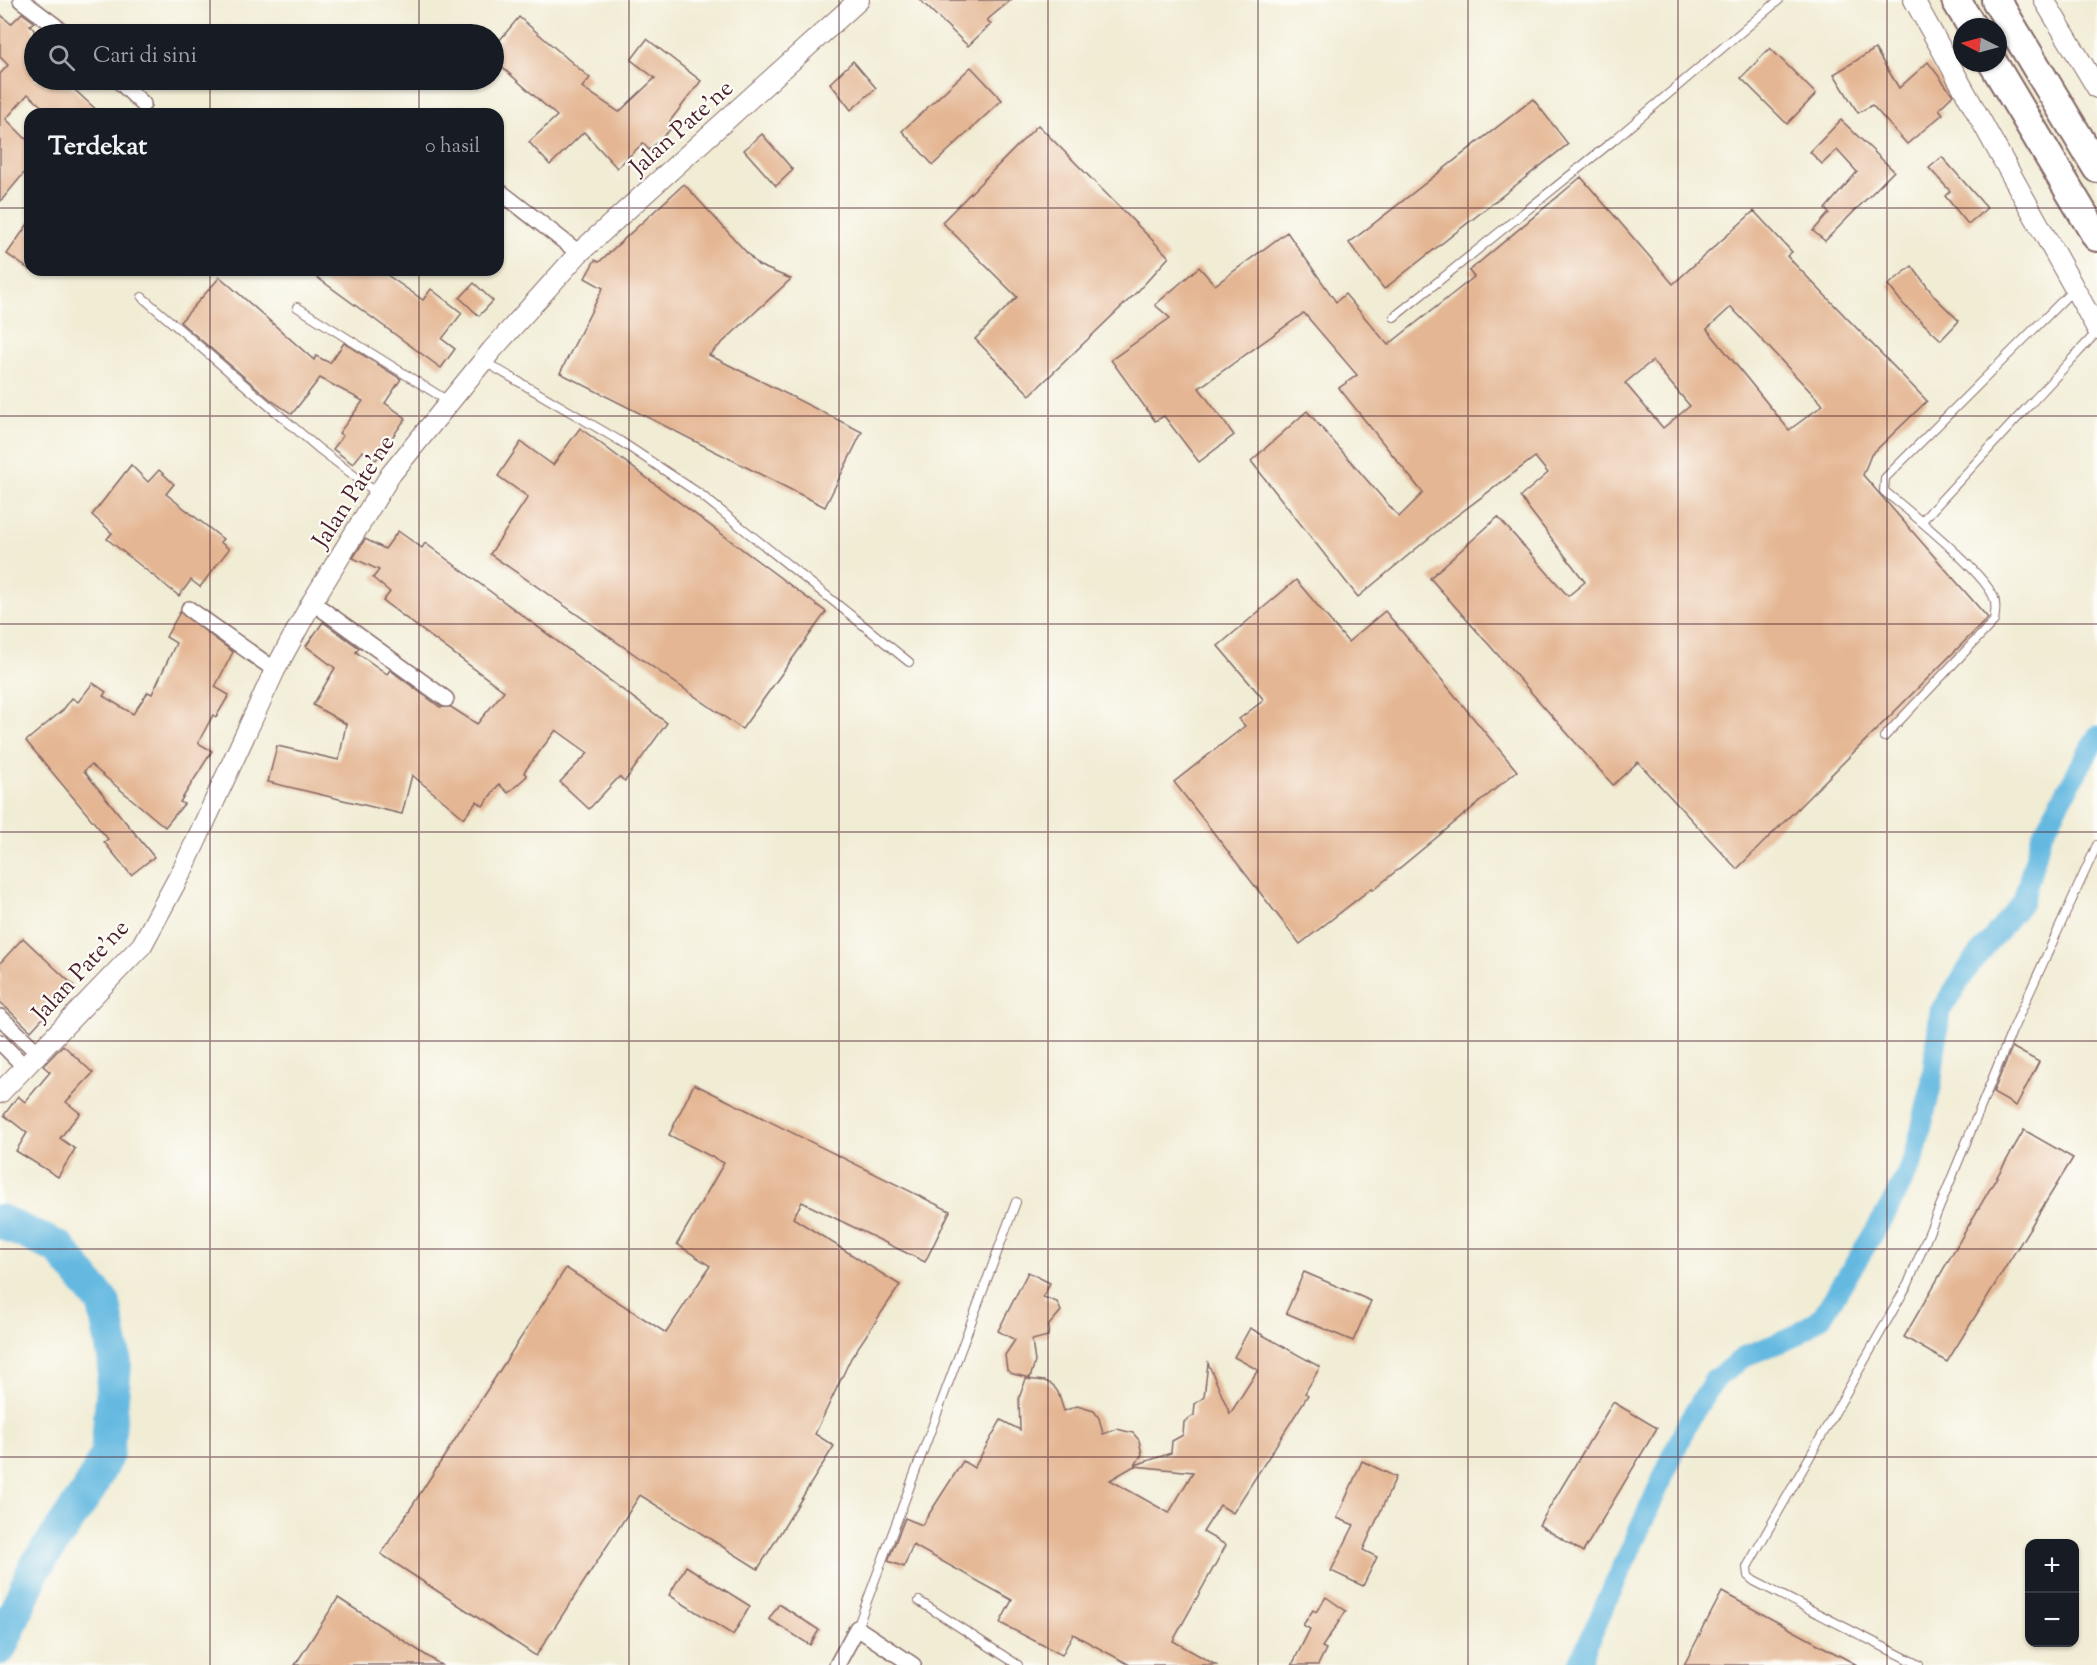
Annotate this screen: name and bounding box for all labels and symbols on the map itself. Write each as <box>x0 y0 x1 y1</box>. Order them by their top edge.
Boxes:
north arrow <box>1953 18 2007 72</box>
street label: Jalan Pate'ne <box>622 73 742 186</box>
street label: Jalan Pate'ne <box>304 429 404 557</box>
street label: Jalan Pate'ne <box>24 913 138 1032</box>

